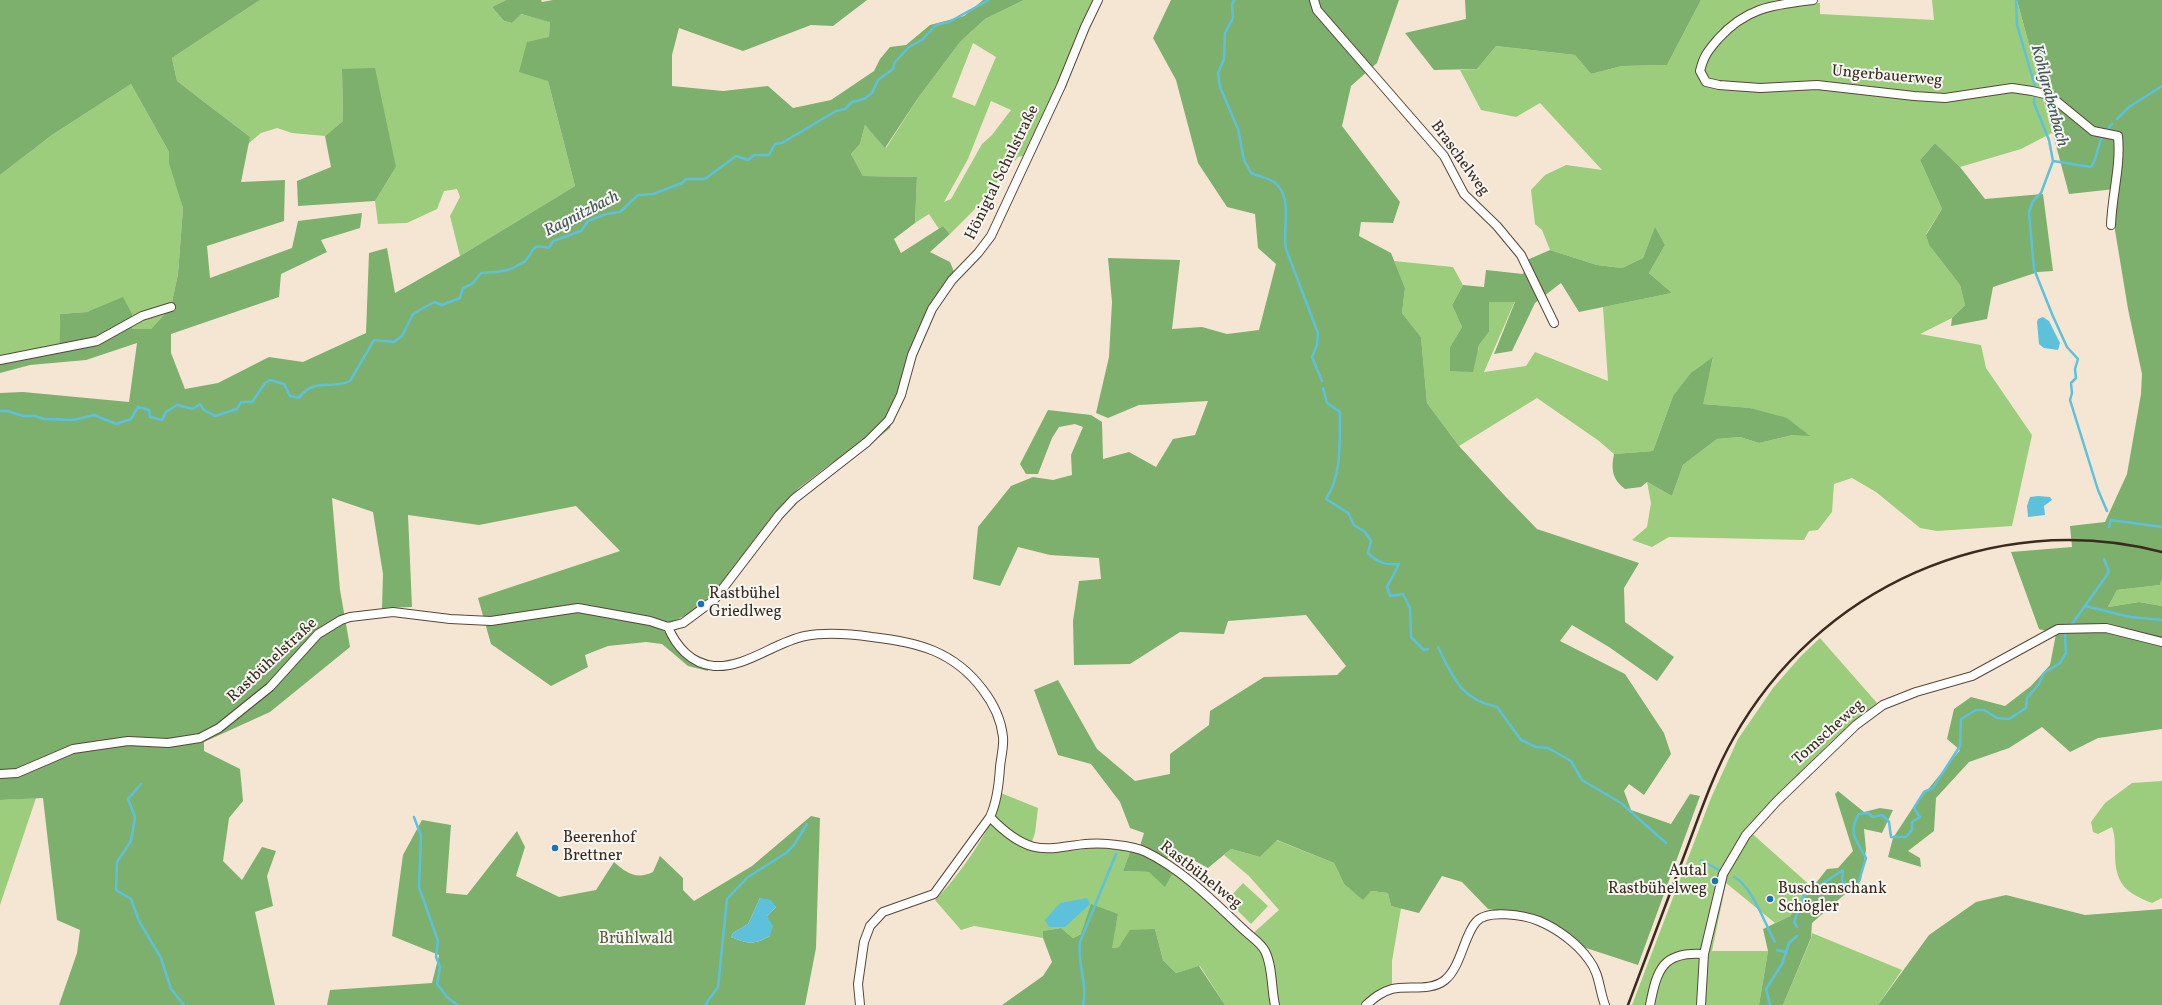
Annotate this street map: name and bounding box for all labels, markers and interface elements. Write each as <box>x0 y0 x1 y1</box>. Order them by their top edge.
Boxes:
water label: Kohlgrabenbach <box>2025 43 2071 149</box>
street label: Ungerbauerweg <box>1831 63 1943 91</box>
street label: Hönigtal Schulstraße <box>962 102 1044 244</box>
street label: Braschelweg <box>1425 118 1493 200</box>
water label: Ragnitzbach <box>541 187 623 243</box>
place label: Rastbühel Griedlweg <box>709 585 782 623</box>
marker: Rastbühel Griedlweg <box>696 599 706 609</box>
street label: Rastbühelstraße <box>224 615 322 707</box>
street label: Tomscheweg <box>1789 696 1869 770</box>
place label: Beerenhof Brettner <box>563 829 635 867</box>
street label: Rastbühelweg <box>1155 838 1245 914</box>
marker: Beerenhof Brettner <box>550 843 560 853</box>
place label: Autal Rastbühelweg <box>1608 862 1707 900</box>
marker: Autal Rastbühelweg <box>1710 876 1720 886</box>
place label: Buschenschank Schögler <box>1778 880 1887 918</box>
marker: Buschenschank Schögler <box>1765 894 1775 904</box>
park label: Brühlwald <box>599 930 673 950</box>

